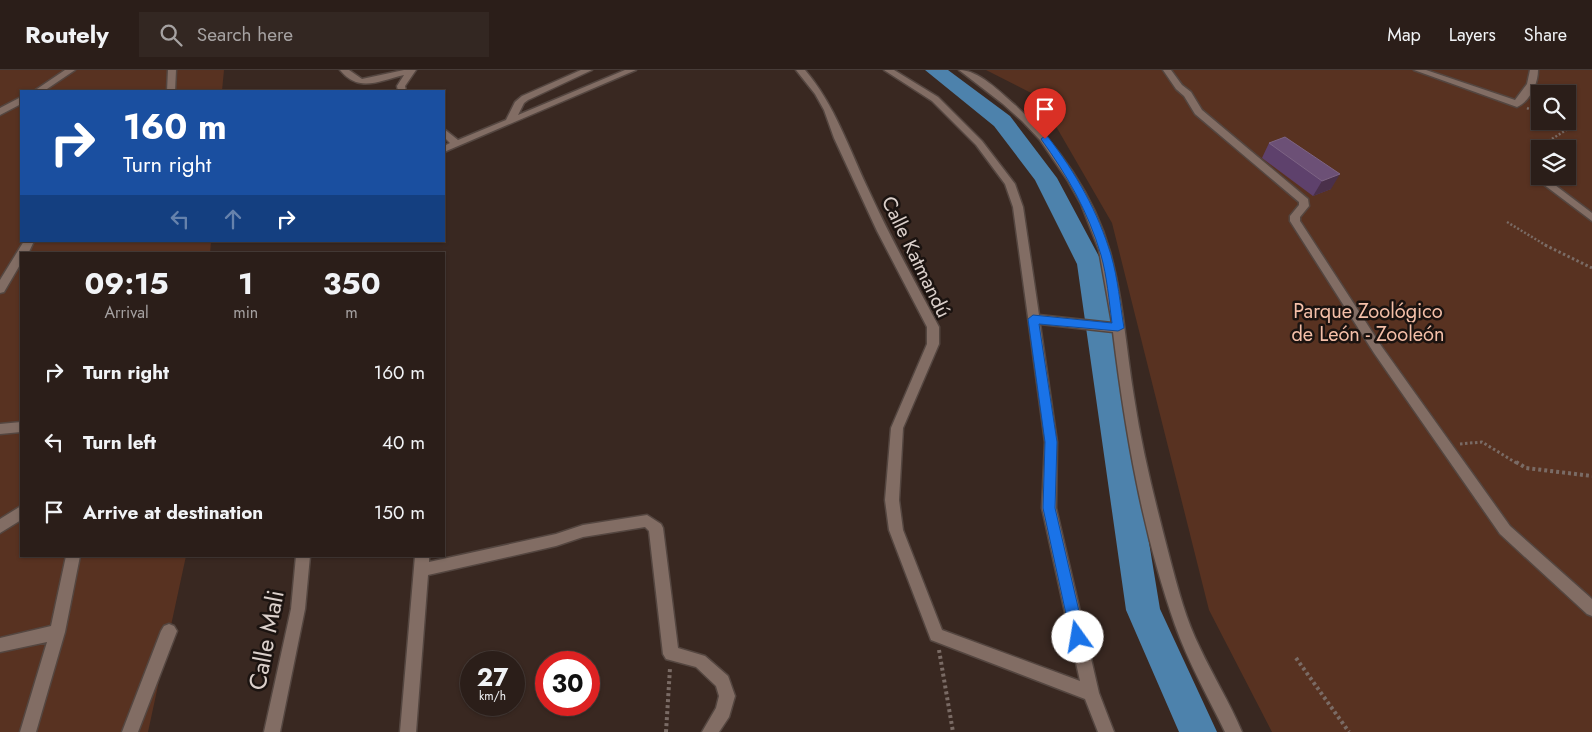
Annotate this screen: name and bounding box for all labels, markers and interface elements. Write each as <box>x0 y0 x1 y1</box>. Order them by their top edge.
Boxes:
search box <box>139 12 489 57</box>
text: Routely <box>25 17 109 52</box>
icon: search <box>157 21 185 49</box>
text: Search here <box>197 21 293 48</box>
text: Map <box>1387 22 1421 48</box>
text: Layers <box>1449 22 1496 48</box>
text: Share <box>1524 22 1567 48</box>
map controls <box>1531 85 1576 185</box>
button: search <box>1531 85 1576 130</box>
pin <box>1024 88 1066 139</box>
icon: arrive <box>1031 95 1059 123</box>
text: 160 m <box>123 102 227 152</box>
icon: right <box>40 110 105 175</box>
button: layers <box>1531 140 1576 185</box>
text: Turn right <box>123 148 211 180</box>
street label: Calle Katmandú <box>874 191 958 323</box>
icon: left <box>166 205 194 233</box>
icon: ahead <box>219 205 247 233</box>
icon: right <box>272 205 300 233</box>
text: 09:15 <box>84 262 169 305</box>
text: 1 <box>238 262 253 305</box>
text: 350 <box>323 262 381 305</box>
park label: Parque Zoológico de León - Zooleón <box>1291 297 1445 349</box>
text: Arrival <box>105 301 149 324</box>
text: min <box>233 301 258 324</box>
text: m <box>345 301 358 324</box>
icon: right <box>40 358 68 386</box>
text: Turn right <box>83 359 169 386</box>
text: 160 m <box>374 359 425 386</box>
icon: left <box>40 428 68 456</box>
text: Turn left <box>83 429 156 456</box>
text: 40 m <box>382 429 425 456</box>
icon: arrive <box>40 498 68 526</box>
text: Arrive at destination <box>83 499 263 526</box>
text: 150 m <box>374 499 425 526</box>
street label: Calle Mali <box>239 587 293 693</box>
position arrow <box>1051 610 1103 662</box>
speed limit sign: 30 <box>535 651 600 716</box>
text: 27 <box>477 659 508 695</box>
text: km/h <box>479 687 506 705</box>

